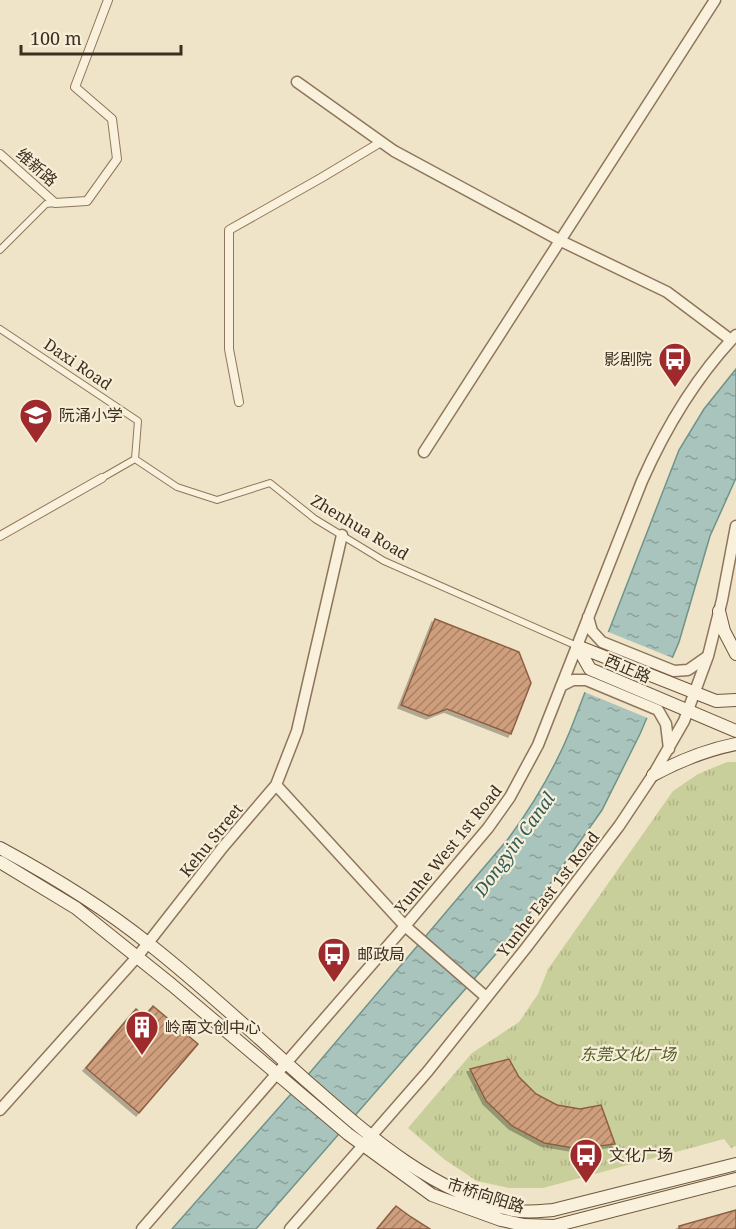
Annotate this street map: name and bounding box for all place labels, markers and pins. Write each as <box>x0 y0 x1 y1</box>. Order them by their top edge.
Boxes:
bus stop icon: 影剧院 <box>657 341 693 388</box>
place label: 影剧院 <box>604 348 652 370</box>
school or university icon: 阮涌小学 <box>18 397 54 444</box>
place label: 阮涌小学 <box>59 404 123 426</box>
bus stop icon: 邮政局 <box>316 936 352 983</box>
place label: 邮政局 <box>357 943 405 965</box>
building icon: 岭南文创中心 <box>124 1009 160 1056</box>
place label: 岭南文创中心 <box>165 1016 261 1038</box>
bus stop icon: 文化广场 <box>568 1137 604 1184</box>
place label: 文化广场 <box>609 1144 673 1166</box>

